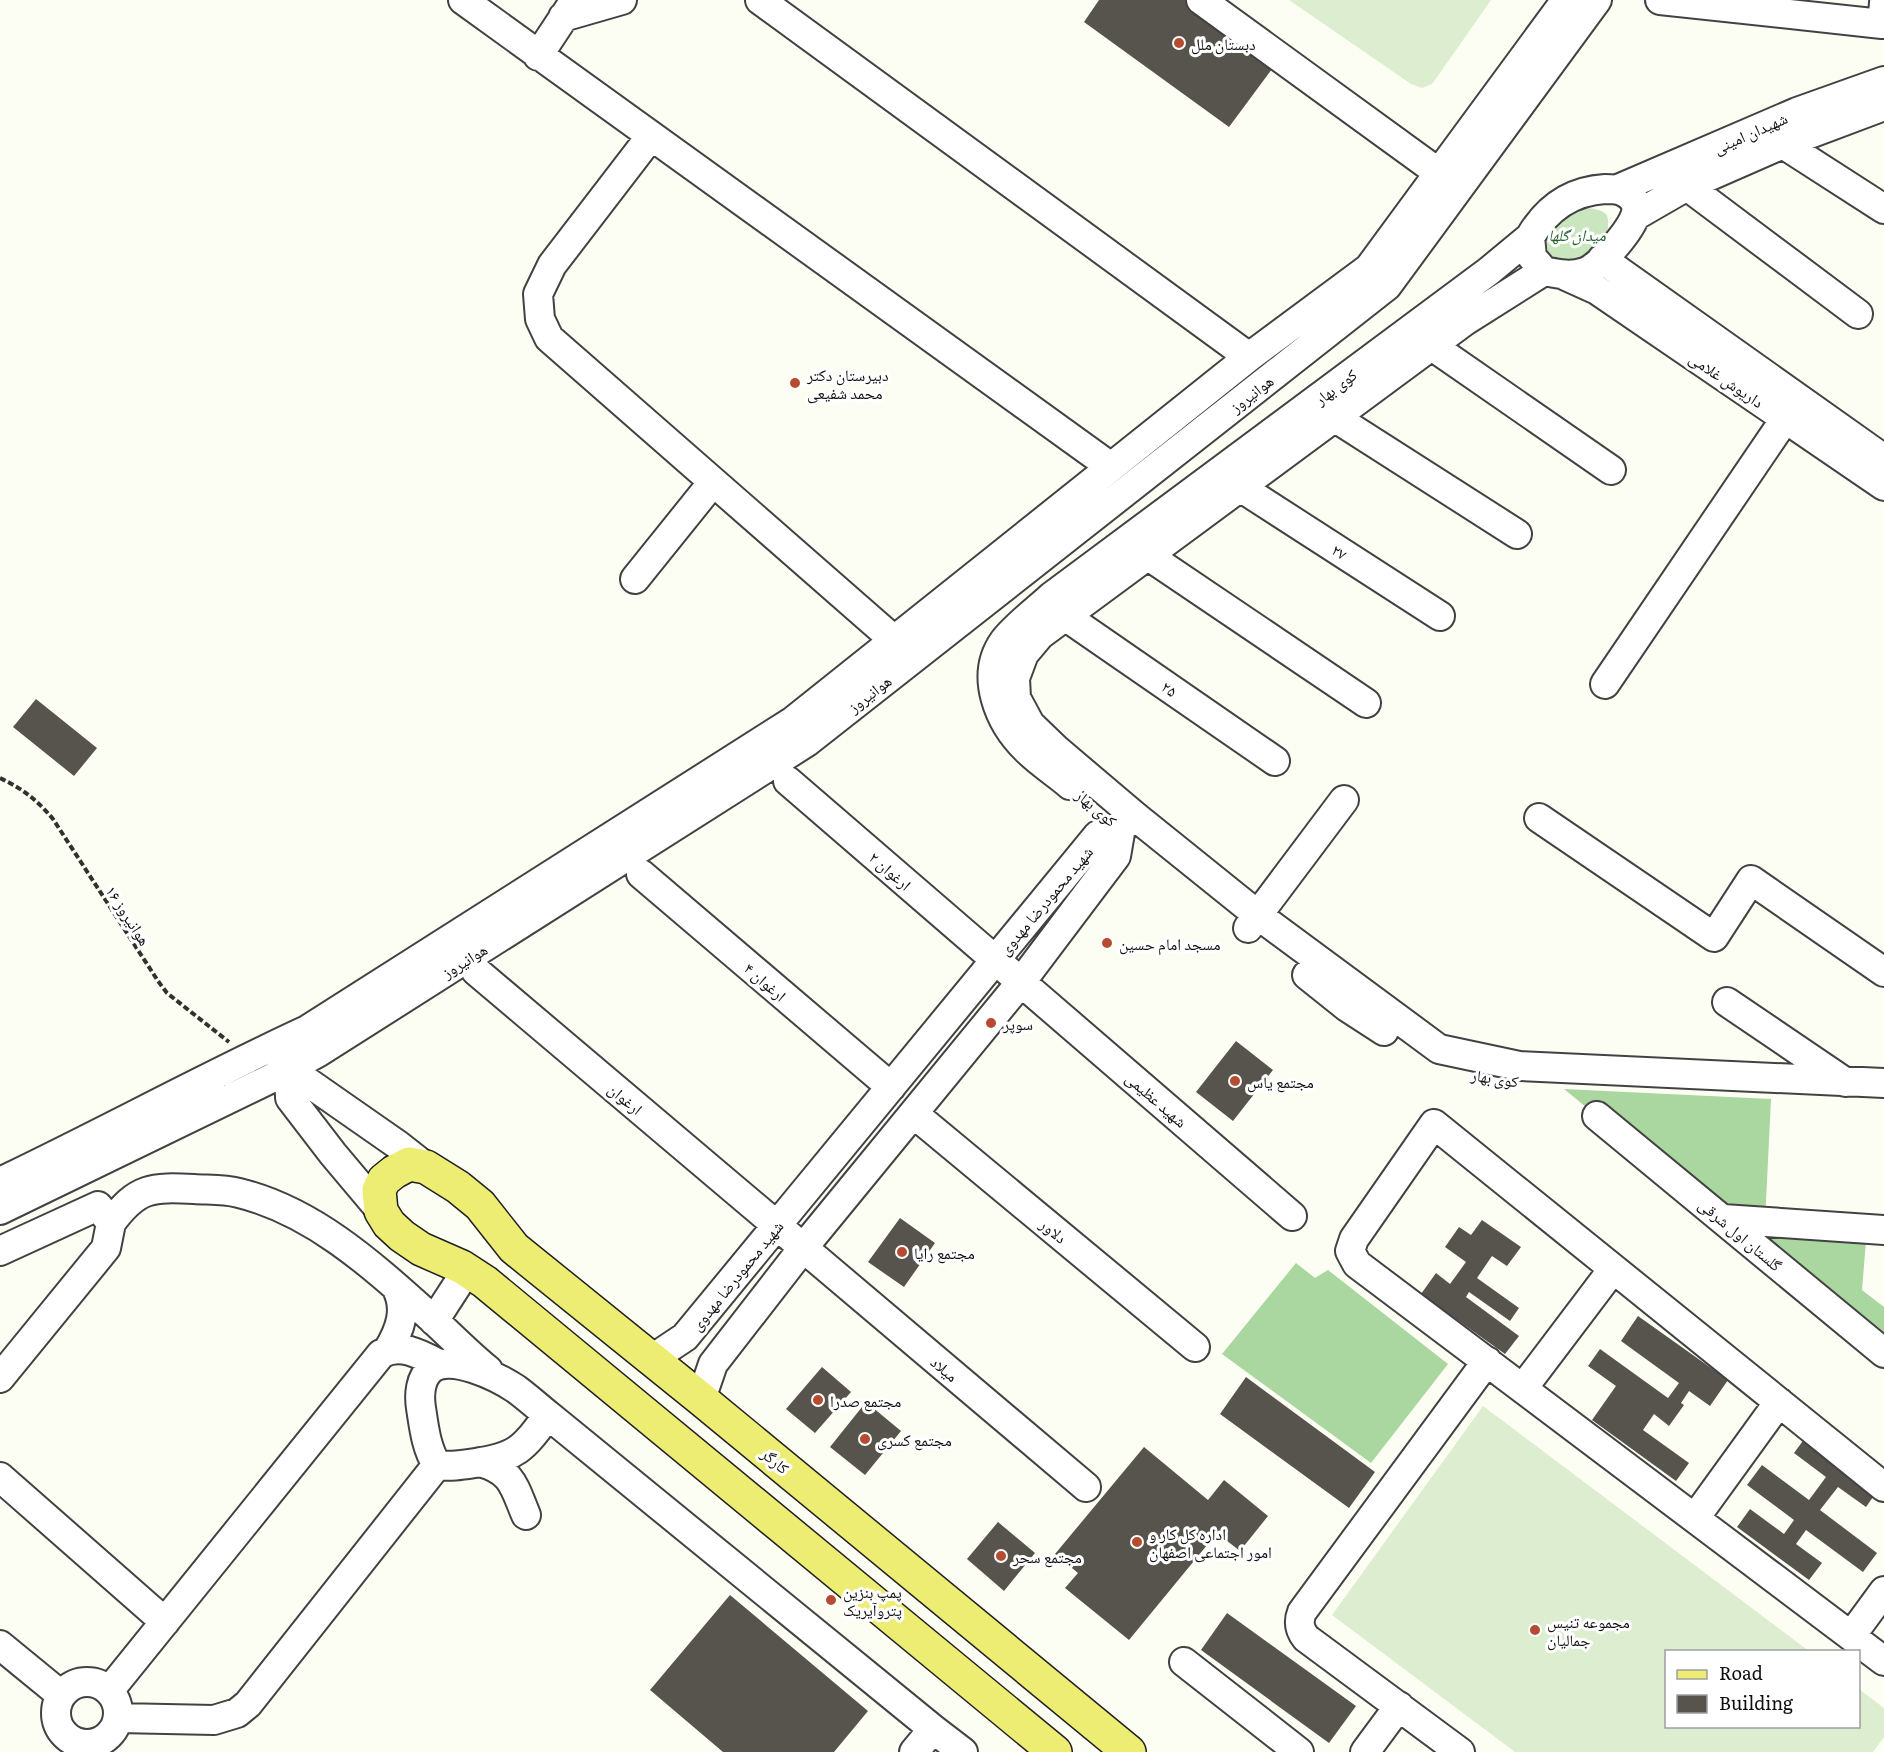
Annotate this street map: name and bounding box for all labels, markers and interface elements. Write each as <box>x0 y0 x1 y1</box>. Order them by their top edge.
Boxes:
place label: دبستان ملل <box>1191 31 1256 55</box>
marker: دبستان ملل <box>1172 36 1186 50</box>
street label: شهیدان امینی <box>1709 105 1791 159</box>
park label: میدان گلها <box>1548 222 1606 246</box>
street label: داریوش غلامی <box>1685 345 1769 413</box>
place label: دبیرستان دکتر محمد شفیعی <box>806 362 889 404</box>
street label: کوی بهار <box>1308 362 1362 411</box>
street label: هوانیروز <box>1223 368 1278 418</box>
marker: دبیرستان دکتر محمد شفیعی <box>788 376 802 390</box>
street label: ۲۷ <box>1327 537 1353 565</box>
street label: هوانیروز <box>841 668 896 718</box>
street label: ۲۵ <box>1157 674 1183 702</box>
street label: کوی بهار <box>1070 782 1123 832</box>
street label: شهید محمودرضا مهدوی <box>992 840 1098 960</box>
street label: ارغوان ۲ <box>865 845 917 895</box>
street label: هوانیروز ۱۶ <box>101 880 157 950</box>
place label: مسجد امام حسین <box>1119 931 1220 955</box>
marker: مسجد امام حسین <box>1100 936 1114 950</box>
street label: هوانیروز <box>436 937 491 984</box>
street label: ارغوان ۴ <box>740 956 792 1006</box>
place label: سوپر <box>1002 1011 1033 1035</box>
marker: سوپر <box>984 1016 998 1030</box>
street label: کوی بهار <box>1468 1061 1521 1093</box>
street label: شهید عظیمی <box>1121 1065 1193 1133</box>
place label: مجتمع یاس <box>1247 1069 1314 1093</box>
marker: مجتمع یاس <box>1228 1074 1242 1088</box>
street label: ارغوان <box>603 1076 649 1120</box>
street label: گلستان اول شرقی <box>1694 1192 1788 1276</box>
street label: دلاور <box>1035 1211 1073 1248</box>
street label: شهید محمودرضا مهدوی <box>684 1215 788 1335</box>
place label: مجتمع رایا <box>914 1240 975 1264</box>
marker: مجتمع رایا <box>895 1245 909 1259</box>
street label: میلاد <box>926 1349 964 1387</box>
place label: مجتمع صدرا <box>830 1388 901 1412</box>
marker: مجتمع صدرا <box>811 1393 825 1407</box>
place label: مجتمع کسری <box>877 1427 952 1451</box>
marker: مجتمع کسری <box>858 1432 872 1446</box>
street label: کارگر <box>756 1441 795 1479</box>
place label: اداره کل کار و امور اجتماعی اصفهان <box>1149 1521 1272 1563</box>
marker: اداره کل کار و امور اجتماعی اصفهان <box>1130 1535 1144 1549</box>
place label: مجتمع سحر <box>1012 1544 1082 1568</box>
marker: مجتمع سحر <box>994 1549 1008 1563</box>
place label: پمپ بنزین پتروآیریک <box>843 1579 902 1621</box>
marker: پمپ بنزین پتروآیریک <box>824 1593 838 1607</box>
place label: مجموعه تنیس جمالیان <box>1547 1609 1630 1651</box>
marker: مجموعه تنیس جمالیان <box>1528 1623 1542 1637</box>
legend <box>1665 1650 1860 1728</box>
text: Road <box>1719 1659 1763 1686</box>
text: Building <box>1719 1689 1794 1716</box>

